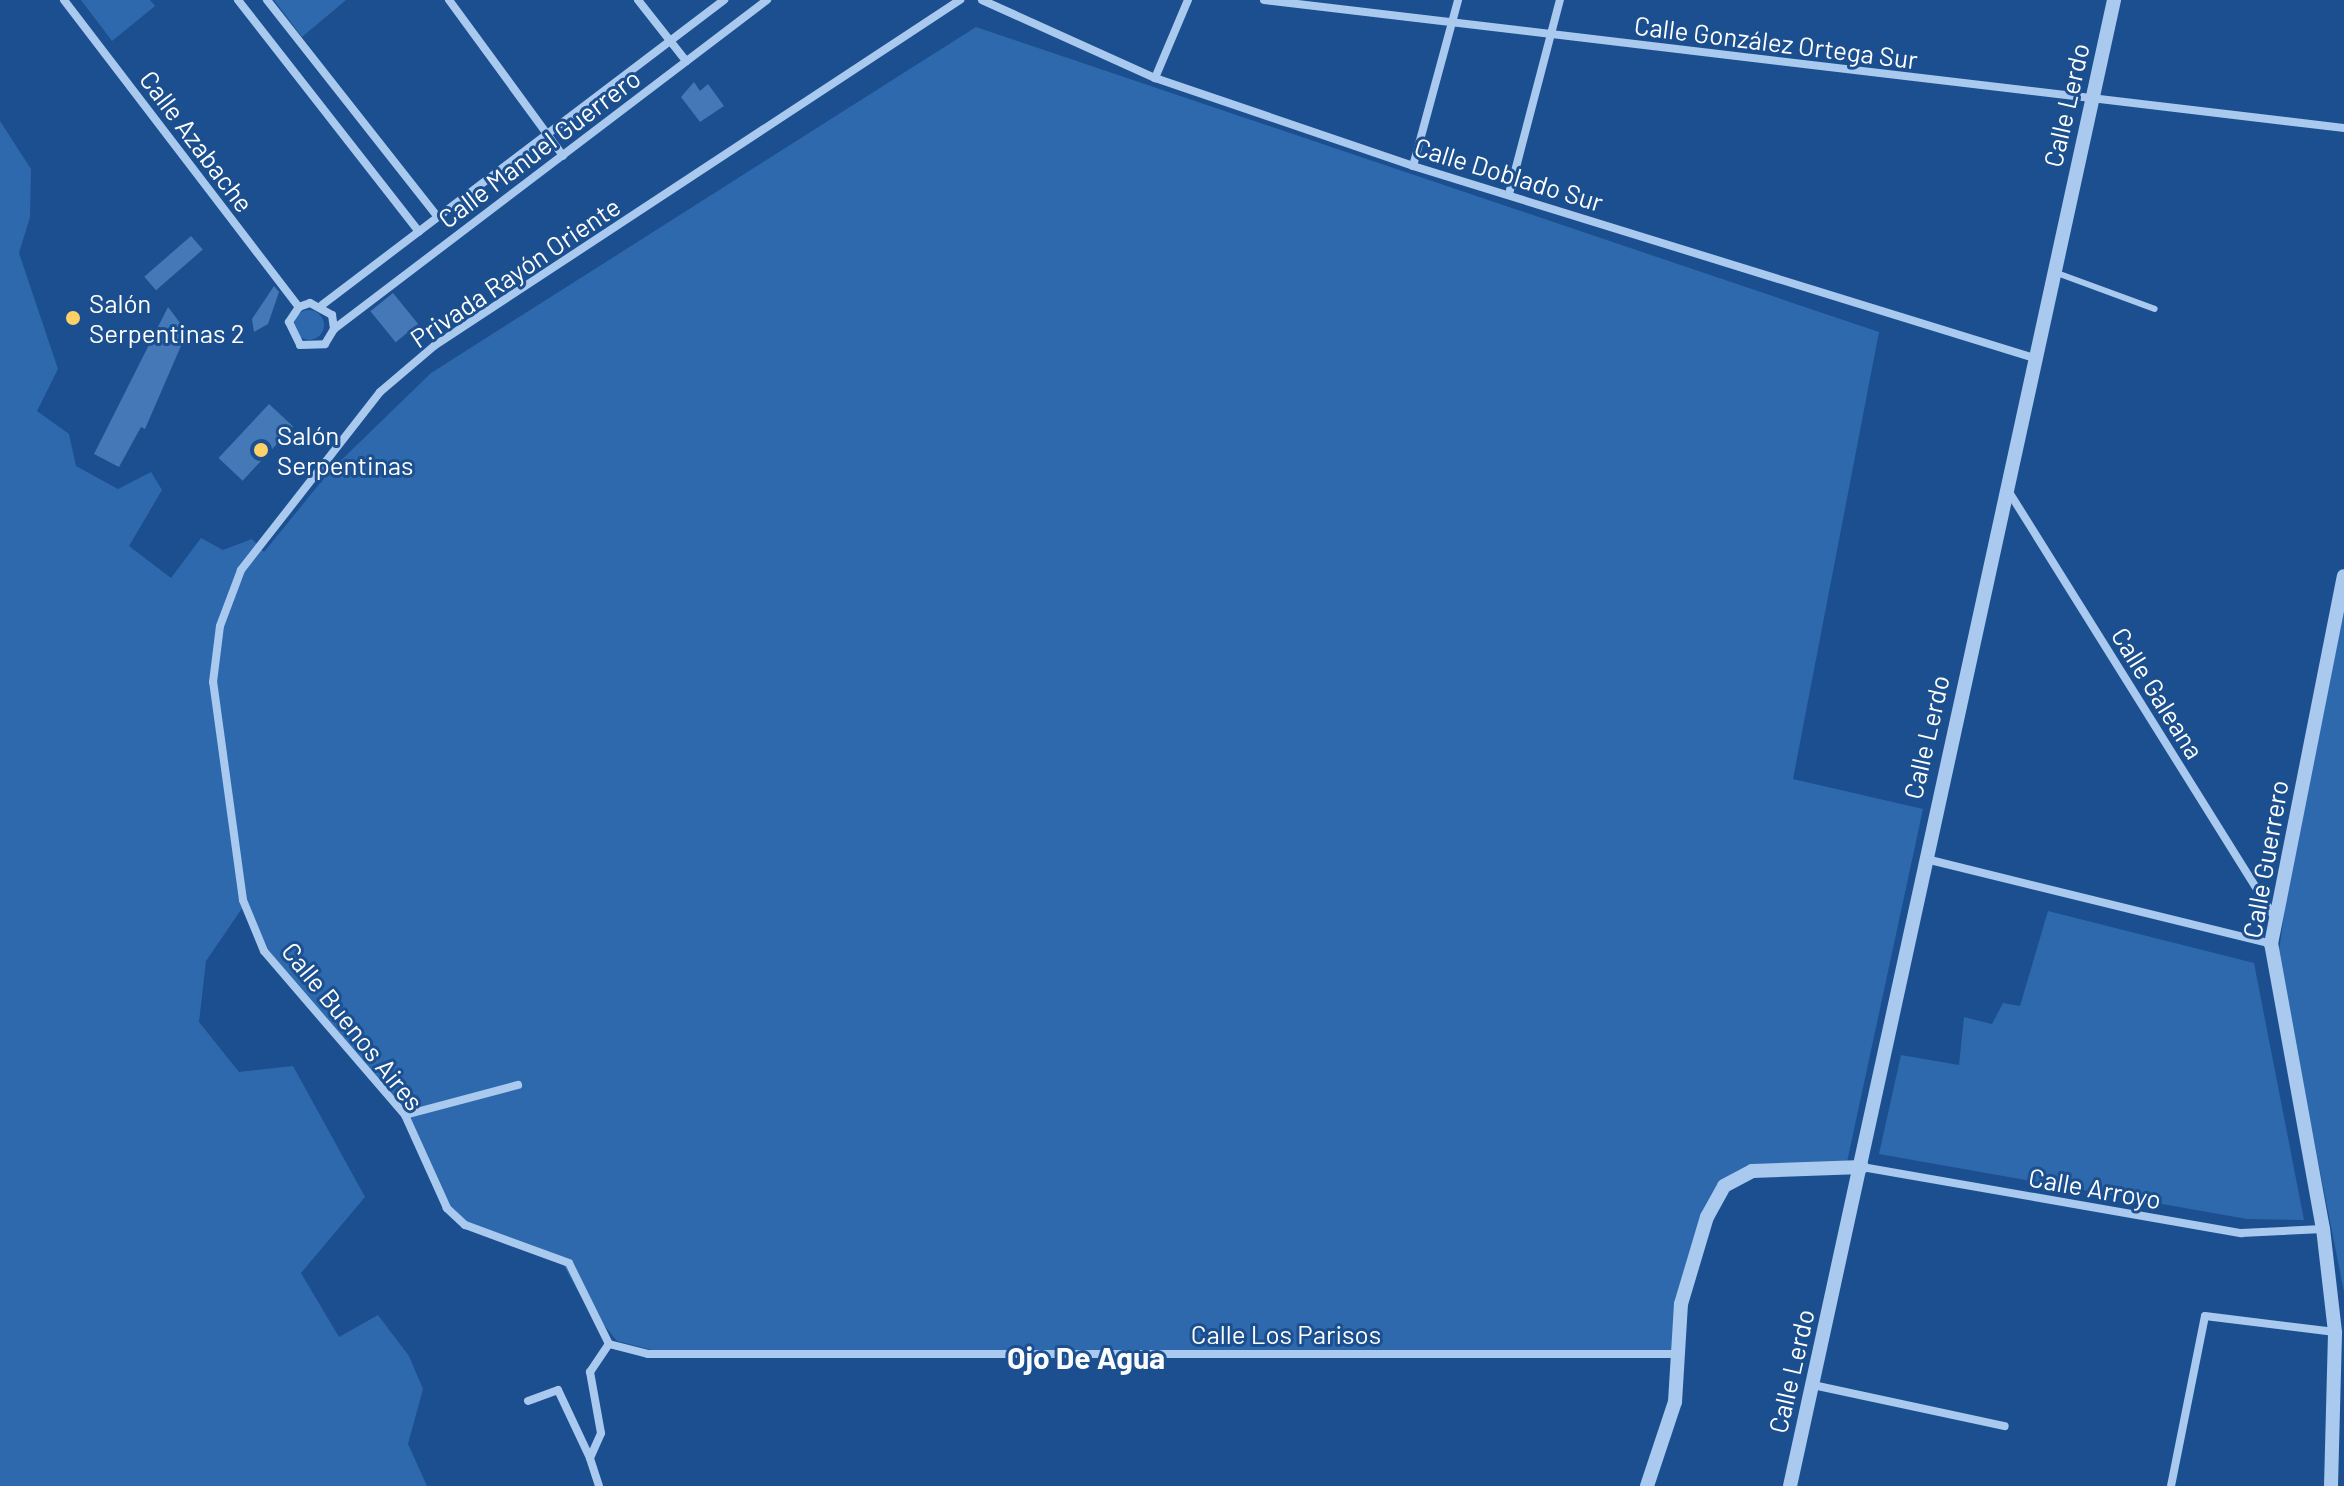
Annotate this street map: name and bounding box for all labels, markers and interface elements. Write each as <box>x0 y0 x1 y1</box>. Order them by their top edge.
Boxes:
street label: Calle González Ortega Sur <box>1632 9 1920 75</box>
street label: Calle Lerdo <box>2037 40 2095 170</box>
street label: Calle Manuel Guerrero <box>432 62 646 234</box>
street label: Calle Azabache <box>134 64 260 218</box>
street label: Calle Doblado Sur <box>1411 130 1607 218</box>
street label: Privada Rayón Oriente <box>404 190 626 354</box>
place label: Salón Serpentinas 2 <box>89 287 245 348</box>
marker: Salón Serpentinas 2 <box>64 309 82 327</box>
place label: Salón Serpentinas <box>277 419 413 480</box>
marker: Salón Serpentinas <box>252 441 270 459</box>
street label: Calle Galeana <box>2105 621 2211 765</box>
street label: Calle Lerdo <box>1897 672 1955 802</box>
street label: Calle Guerrero <box>2236 778 2294 940</box>
street label: Calle Buenos Aires <box>276 936 430 1116</box>
street label: Calle Arroyo <box>2026 1161 2164 1215</box>
street label: Calle Lerdo <box>1762 1306 1820 1436</box>
street label: Calle Los Parisos <box>1191 1318 1381 1350</box>
district label: Ojo De Agua <box>1007 1339 1165 1375</box>

